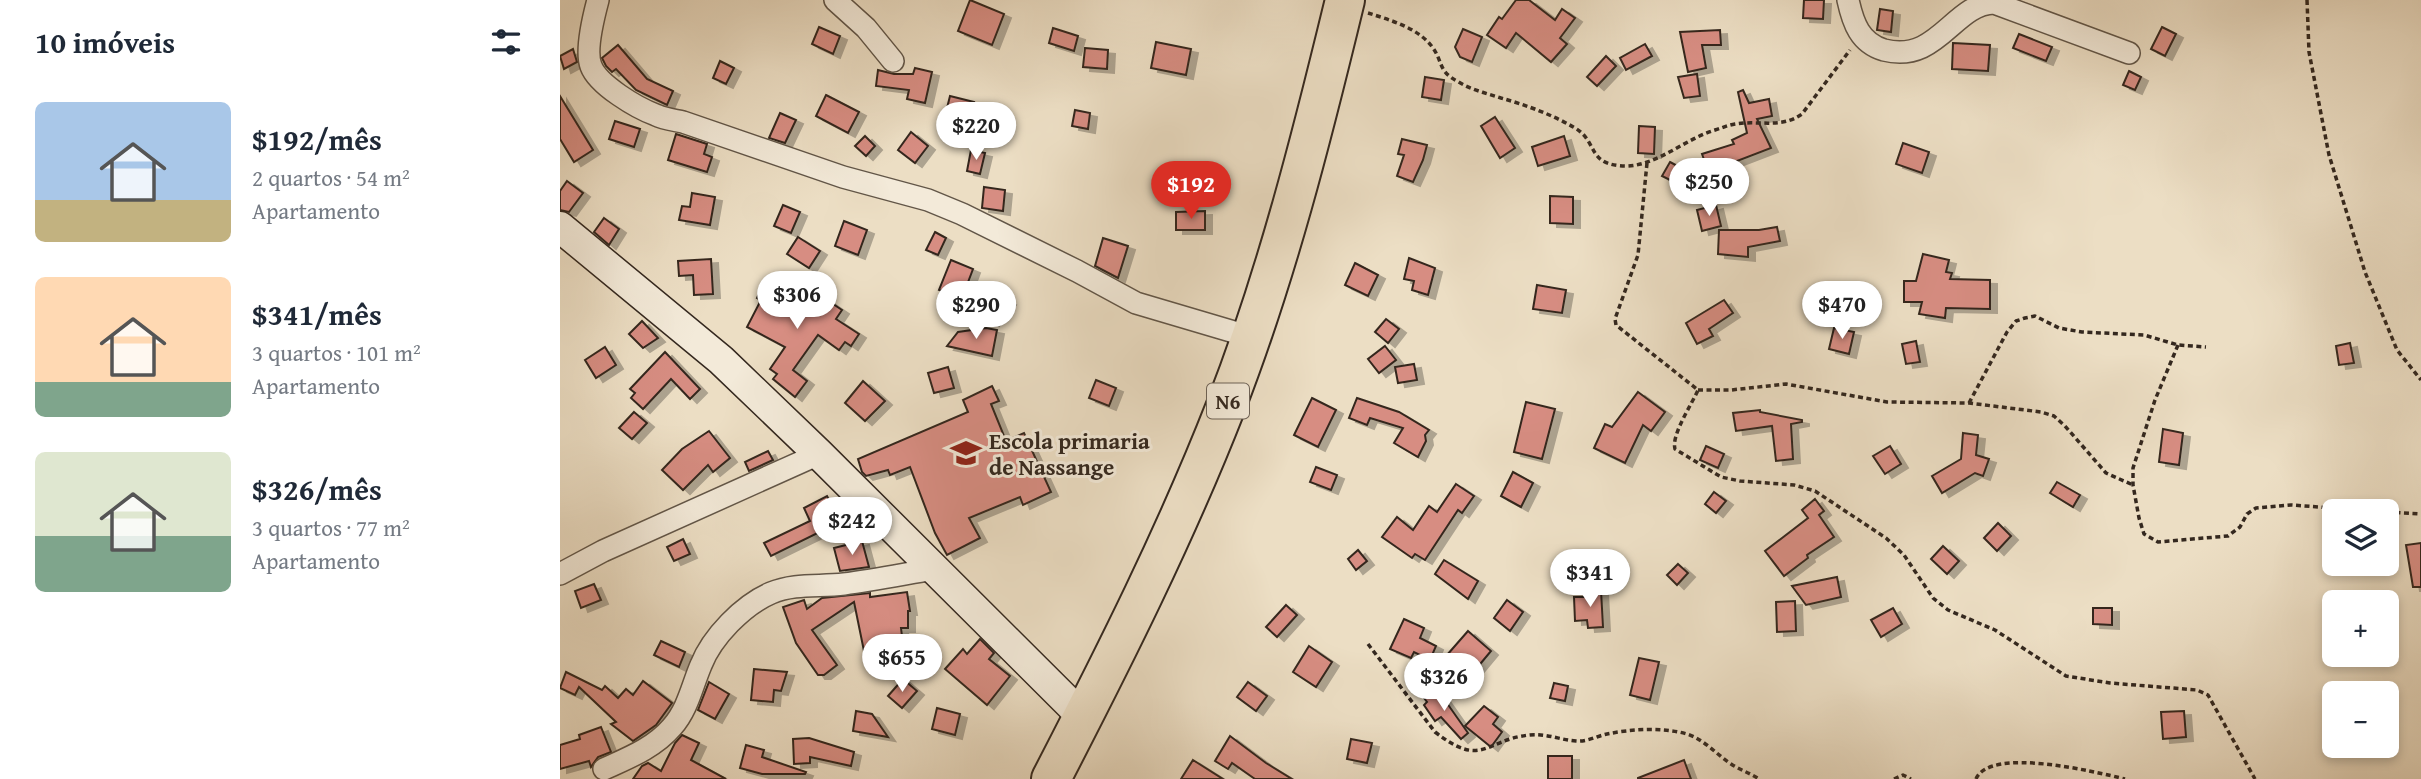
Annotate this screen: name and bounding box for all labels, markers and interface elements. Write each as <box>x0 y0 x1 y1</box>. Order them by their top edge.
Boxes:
text: 10 imóveis <box>35 20 175 64</box>
icon: filters <box>487 23 525 61</box>
pin: $220 <box>935 102 1017 162</box>
text: $220 <box>952 108 1000 141</box>
text: $192/mês <box>252 117 382 161</box>
icon: home <box>91 130 175 214</box>
pin: $250 <box>1668 158 1750 218</box>
text: 2 quartos · 54 m² <box>252 161 410 194</box>
pin: $192 <box>1150 162 1232 221</box>
text: $250 <box>1685 164 1733 197</box>
text: $192 <box>1167 167 1215 200</box>
text: Apartamento <box>252 194 380 227</box>
pin: $306 <box>756 272 838 331</box>
text: $306 <box>773 277 821 310</box>
pin: $290 <box>935 282 1017 341</box>
pin: $470 <box>1801 282 1883 341</box>
text: $290 <box>952 287 1000 320</box>
text: $470 <box>1818 287 1866 320</box>
text: $341/mês <box>252 292 382 336</box>
icon: home <box>91 305 175 389</box>
text: 3 quartos · 101 m² <box>252 336 421 369</box>
text: Apartamento <box>252 369 380 402</box>
road number: N6 <box>1207 384 1249 418</box>
place label: Escola primaria de Nassange <box>989 424 1150 483</box>
school or university icon: Escola primaria de Nassange <box>949 436 983 470</box>
text: $326/mês <box>252 467 382 511</box>
icon: home <box>91 480 175 564</box>
pin: $242 <box>811 498 893 557</box>
map controls <box>2322 499 2399 758</box>
button: layers <box>2322 499 2399 576</box>
text: $242 <box>828 503 876 536</box>
text: 3 quartos · 77 m² <box>252 511 410 544</box>
text: Apartamento <box>252 544 380 577</box>
pin: $341 <box>1549 550 1631 609</box>
text: $341 <box>1566 555 1614 588</box>
button: + <box>2322 590 2399 667</box>
pin: $655 <box>861 634 943 694</box>
text: $655 <box>878 640 926 673</box>
pin: $326 <box>1403 654 1485 713</box>
text: $326 <box>1420 659 1468 692</box>
button: − <box>2322 681 2399 758</box>

